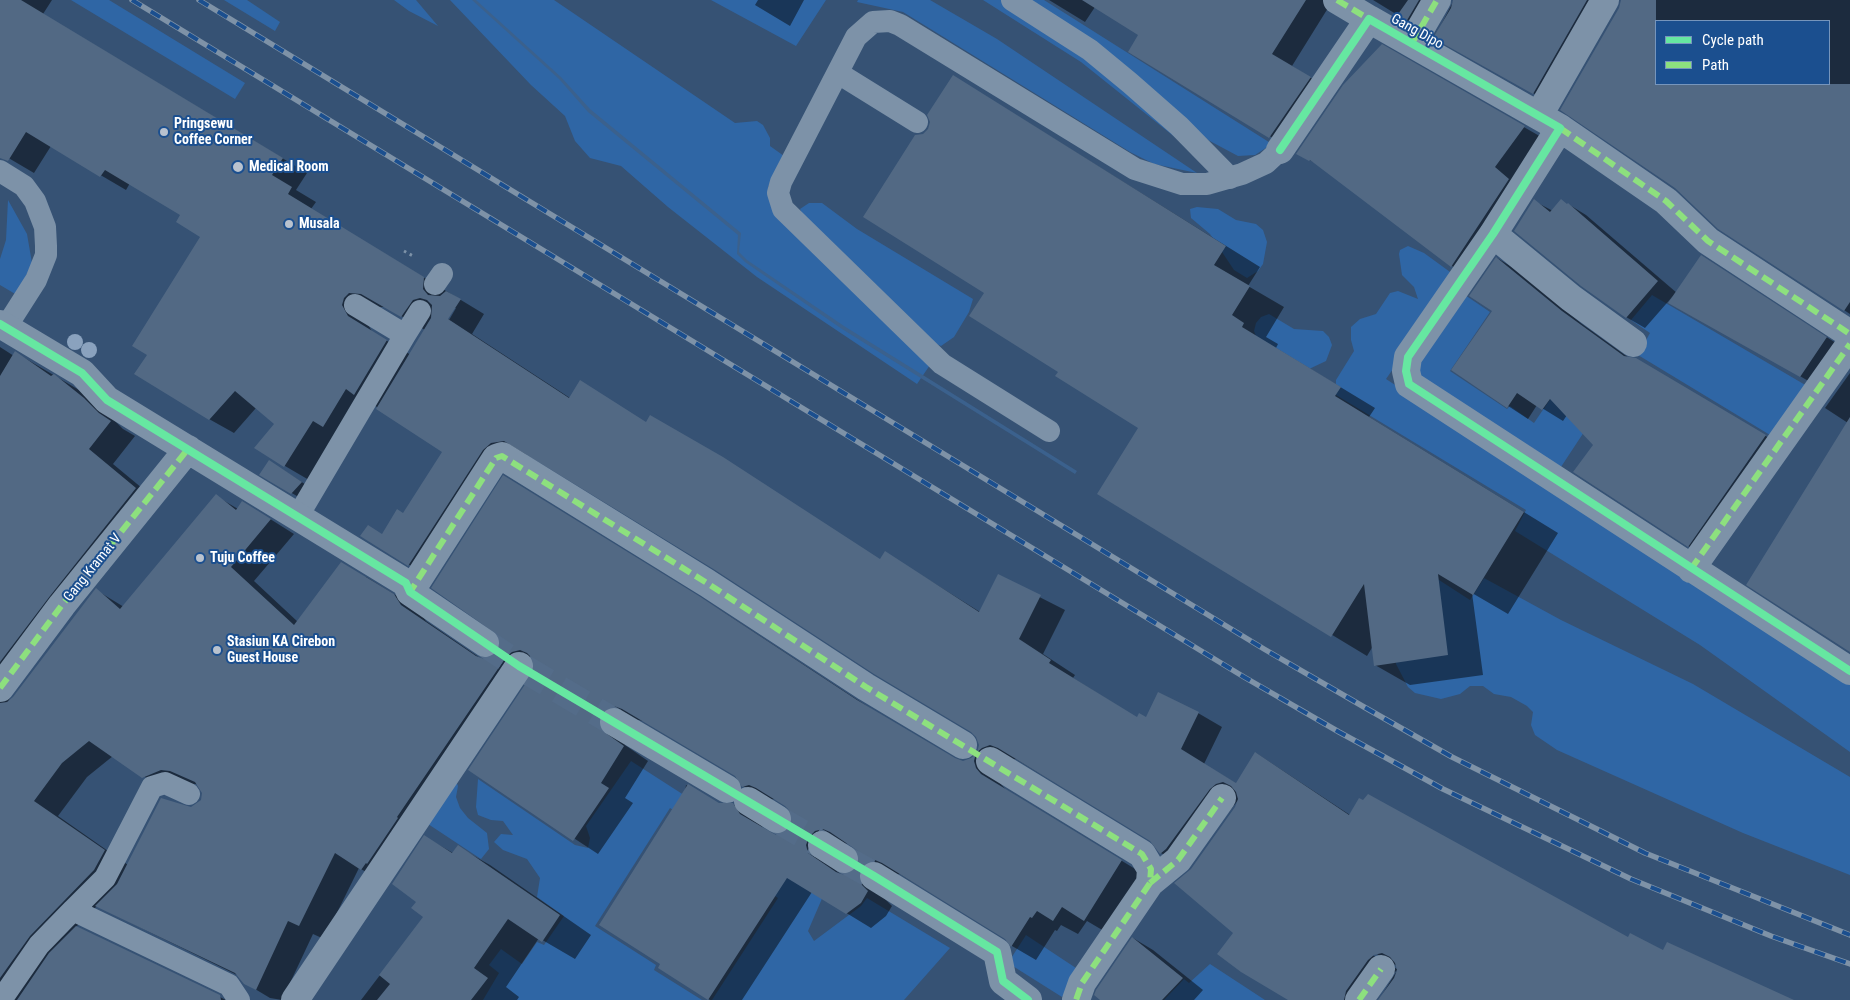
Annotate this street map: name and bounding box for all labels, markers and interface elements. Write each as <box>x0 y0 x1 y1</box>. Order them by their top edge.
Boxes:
street label: Gang Dipo <box>1388 11 1446 53</box>
legend <box>1655 20 1830 85</box>
text: Cycle path <box>1702 31 1764 49</box>
text: Path <box>1702 56 1729 74</box>
place label: Pringsewu Coffee Corner <box>174 116 252 148</box>
marker: Pringsewu Coffee Corner <box>158 126 170 138</box>
place label: Medical Room <box>249 159 329 175</box>
marker: Medical Room <box>231 160 245 174</box>
place label: Musala <box>299 216 340 232</box>
marker: Musala <box>283 218 295 230</box>
street label: Gang Kramat V <box>60 531 126 605</box>
place label: Tuju Coffee <box>210 550 275 566</box>
marker: Tuju Coffee <box>194 552 206 564</box>
place label: Stasiun KA Cirebon Guest House <box>227 634 335 666</box>
marker: Stasiun KA Cirebon Guest House <box>211 644 223 656</box>

